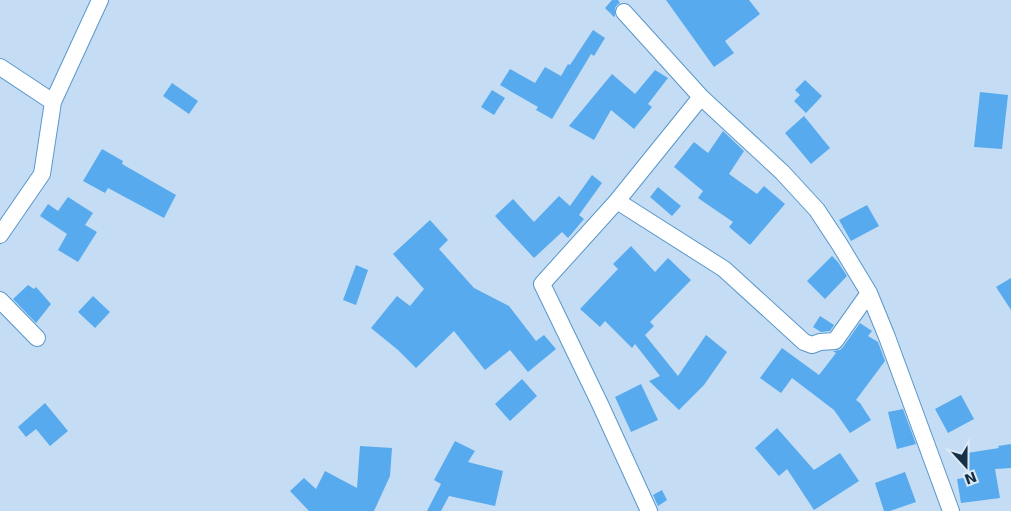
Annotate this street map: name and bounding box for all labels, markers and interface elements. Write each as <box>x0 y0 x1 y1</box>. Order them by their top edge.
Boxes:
north arrow <box>941 441 991 491</box>
text: N <box>962 469 979 488</box>

